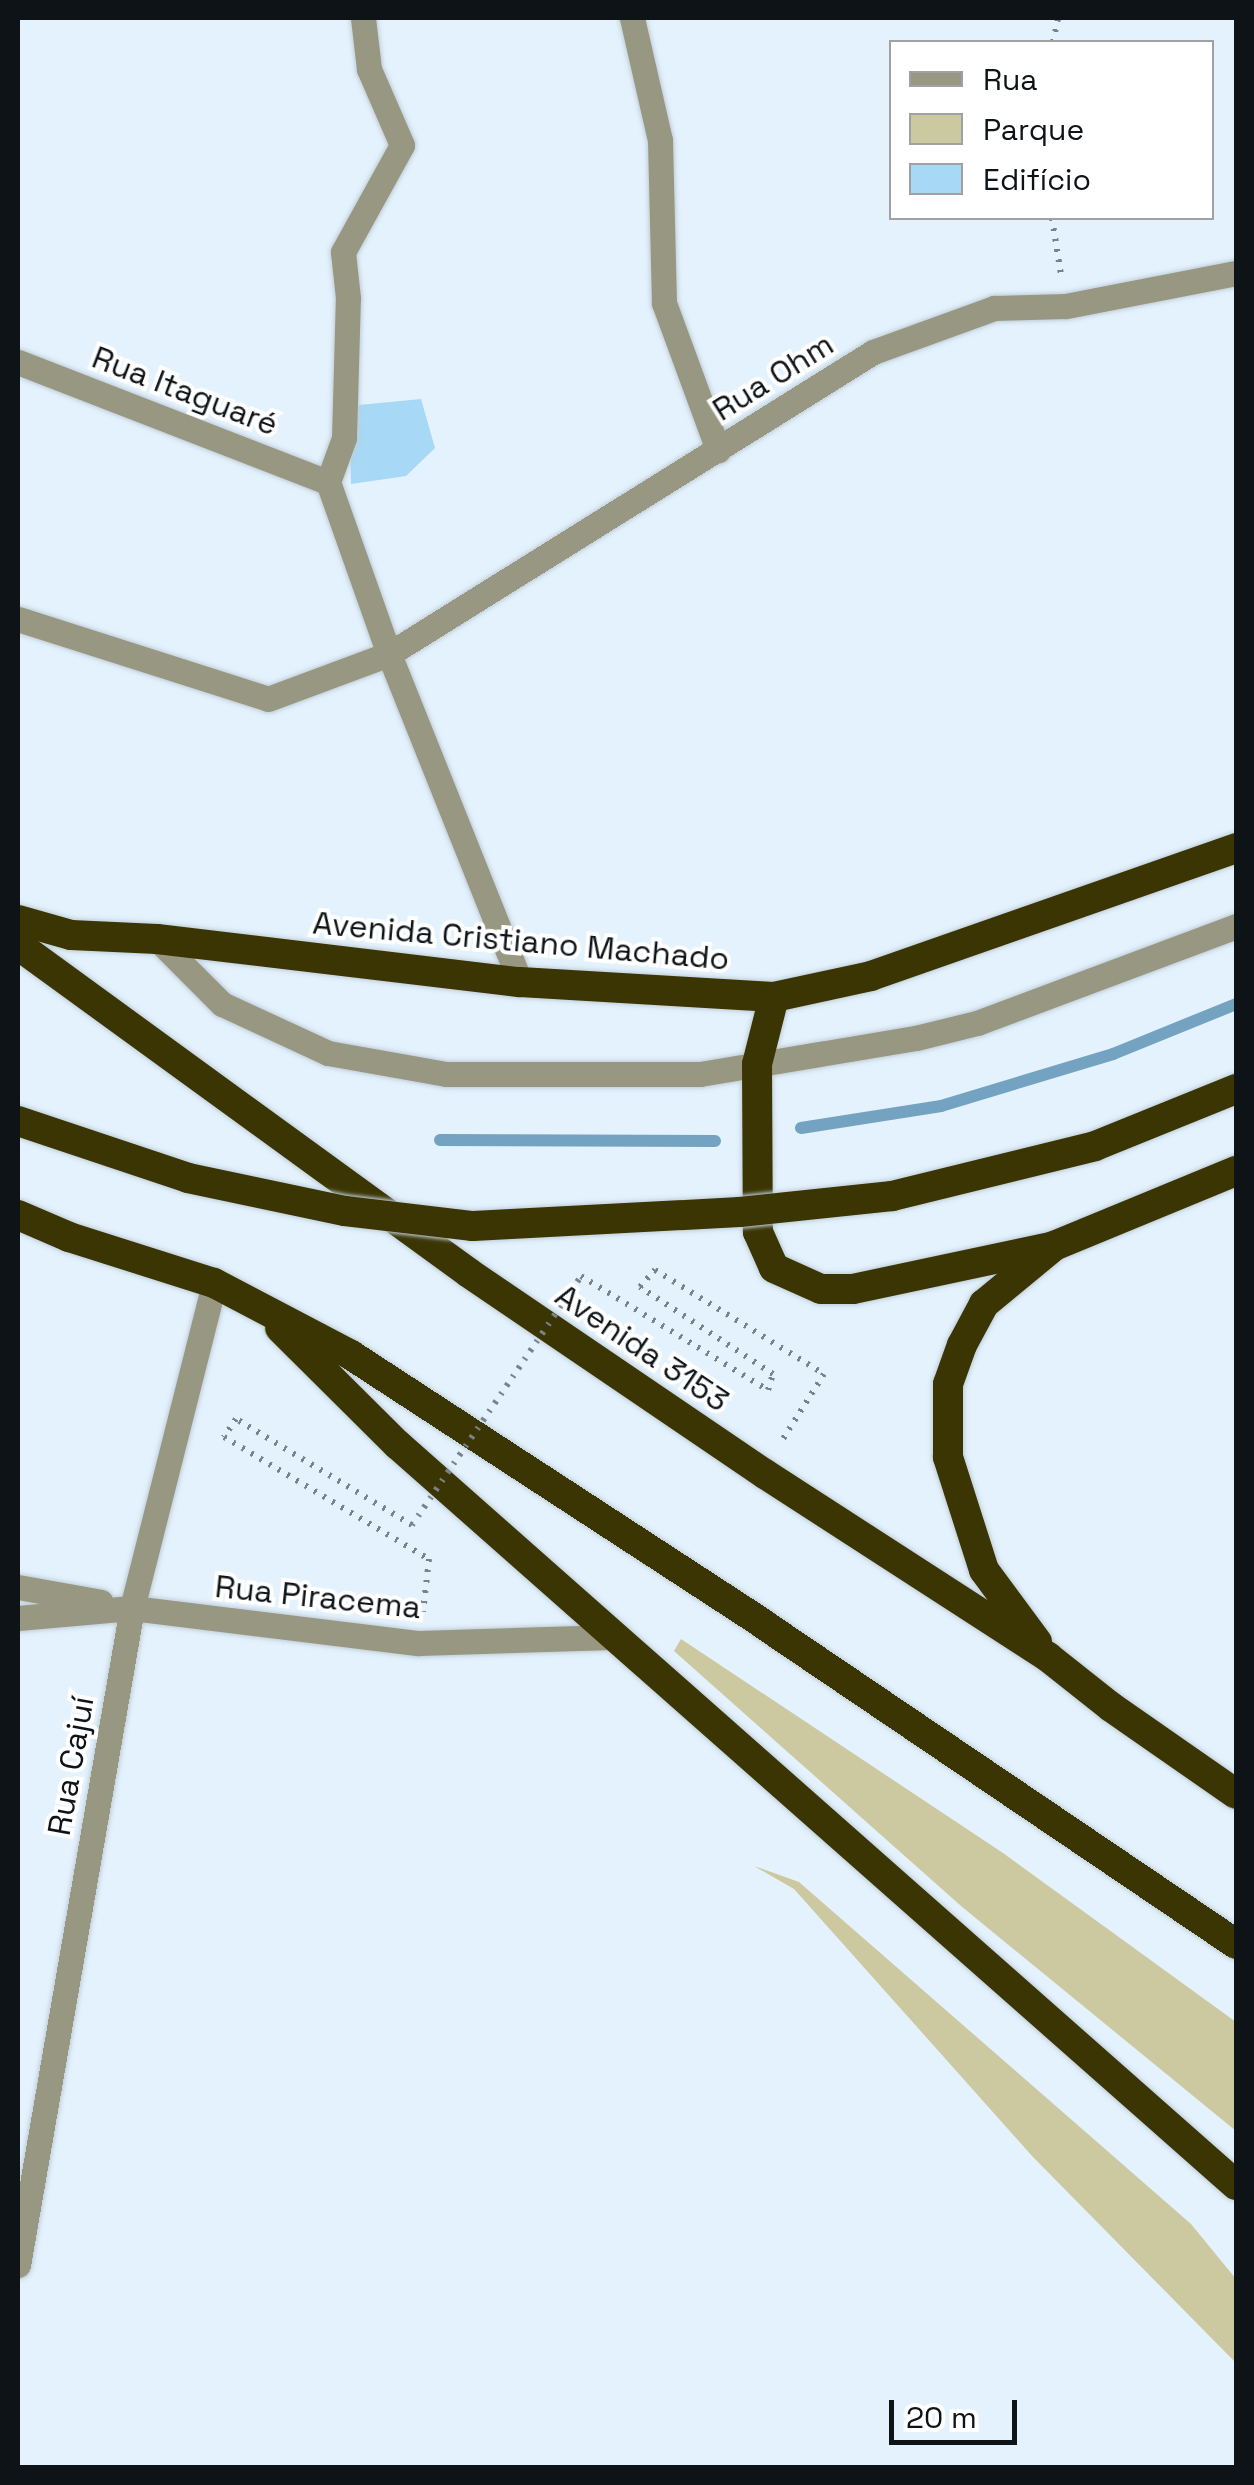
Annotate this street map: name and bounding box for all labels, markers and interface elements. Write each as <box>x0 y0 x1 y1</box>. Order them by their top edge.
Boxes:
legend <box>889 40 1214 220</box>
text: Rua <box>983 60 1038 99</box>
text: Parque <box>983 110 1084 149</box>
text: Edifício <box>983 160 1091 199</box>
street label: Rua Ohm <box>706 325 840 429</box>
street label: Rua Itaguaré <box>87 338 283 444</box>
street label: Avenida Cristiano Machado <box>311 904 731 978</box>
street label: Avenida 3153 <box>548 1276 736 1420</box>
street label: Rua Piracema <box>213 1567 423 1627</box>
street label: Rua Cajuí <box>40 1693 102 1839</box>
scale bar <box>894 2380 1022 2442</box>
text: 20 m <box>906 2398 977 2437</box>

